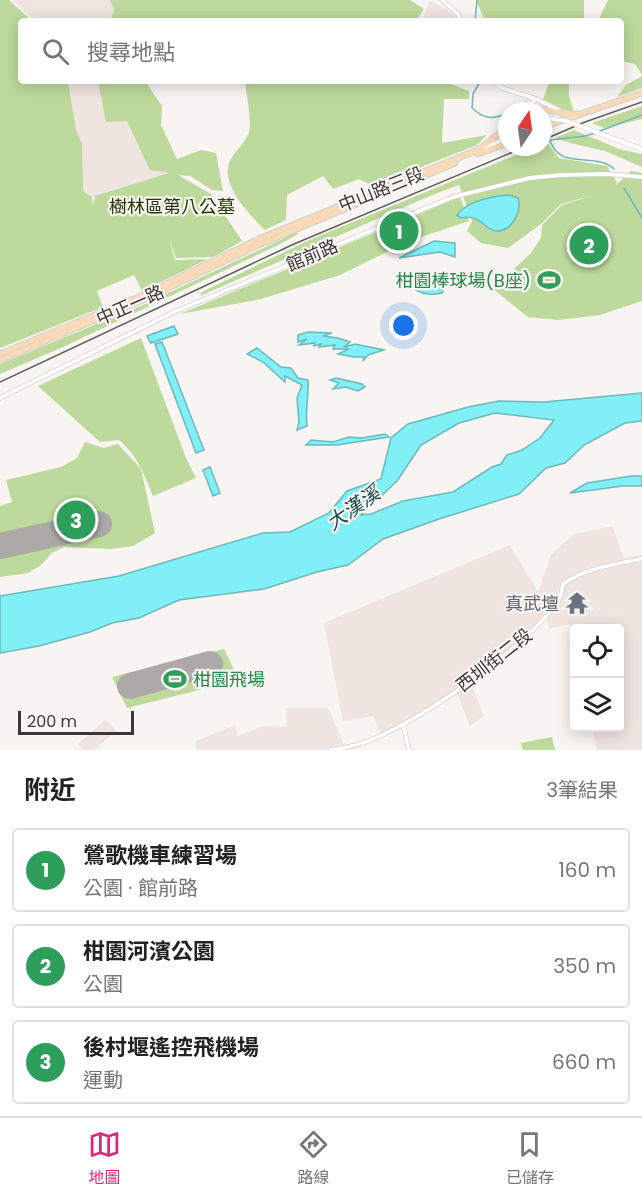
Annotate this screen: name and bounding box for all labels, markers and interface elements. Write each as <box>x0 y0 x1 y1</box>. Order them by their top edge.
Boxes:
search box <box>18 18 624 84</box>
icon: search <box>39 35 72 68</box>
text: 搜尋地點 <box>87 37 175 68</box>
north arrow <box>498 102 552 156</box>
street label: 中山路三段 <box>335 161 427 217</box>
park label: 樹林區第八公墓 <box>109 194 235 219</box>
pin: 1 <box>380 208 418 254</box>
pin: 2 <box>570 222 608 268</box>
street label: 館前路 <box>282 233 342 277</box>
sports icon: 柑園棒球場(B座) <box>536 267 562 293</box>
place label: 柑園棒球場(B座) <box>396 268 531 293</box>
street label: 中正一路 <box>92 279 168 331</box>
your location <box>389 311 418 340</box>
water label: 大漢溪 <box>320 478 388 537</box>
pin: 3 <box>56 498 96 542</box>
temple icon: 真武壇 <box>564 590 590 616</box>
place label: 真武壇 <box>505 591 559 616</box>
street label: 西圳街二段 <box>451 622 537 698</box>
map controls <box>570 624 624 732</box>
button: locate <box>570 624 624 678</box>
sports icon: 柑園飛場 <box>162 666 188 692</box>
place label: 柑園飛場 <box>193 667 265 692</box>
button: layers <box>570 678 624 732</box>
scale bar <box>18 708 134 736</box>
text: 200 m <box>27 710 77 733</box>
text: 附近 <box>24 772 76 808</box>
text: 3筆結果 <box>546 776 618 804</box>
text: 鶯歌機車練習場 <box>83 840 237 871</box>
text: 1 <box>42 856 49 884</box>
text: 160 m <box>558 856 616 884</box>
text: 公園 · 館前路 <box>83 874 198 902</box>
text: 柑園河濱公園 <box>83 936 215 967</box>
text: 2 <box>40 952 51 980</box>
text: 350 m <box>553 952 616 980</box>
text: 公園 <box>83 970 123 998</box>
text: 後村堰遙控飛機場 <box>83 1032 259 1063</box>
text: 3 <box>39 1048 52 1076</box>
text: 660 m <box>552 1048 616 1076</box>
text: 運動 <box>83 1066 123 1094</box>
tab: 地圖 <box>88 1128 121 1190</box>
tab: 路線 <box>297 1128 330 1190</box>
tab: 已儲存 <box>506 1128 554 1190</box>

